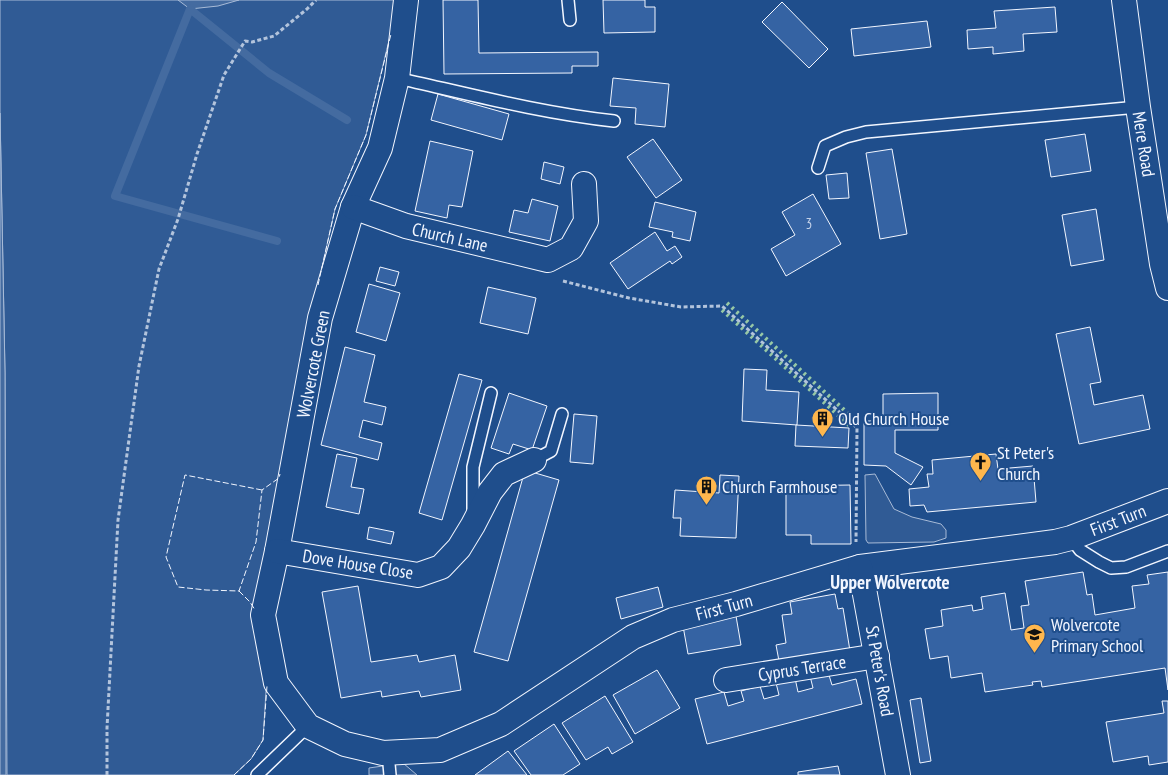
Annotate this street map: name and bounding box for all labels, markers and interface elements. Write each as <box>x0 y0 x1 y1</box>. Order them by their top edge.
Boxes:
street label: Mere Road <box>1127 110 1161 178</box>
house number: 3 <box>806 214 812 233</box>
street label: Church Lane <box>410 217 490 257</box>
street label: Wolvercote Green <box>291 308 335 420</box>
building icon: Old Church House <box>810 406 834 437</box>
place label: Old Church House <box>838 407 950 430</box>
place label: St Peter's Church <box>997 441 1054 485</box>
church icon: St Peter's Church <box>969 450 993 481</box>
building icon: Church Farmhouse <box>694 474 718 505</box>
place label: Church Farmhouse <box>722 475 837 498</box>
street label: First Turn <box>1087 499 1149 541</box>
street label: Dove House Close <box>301 544 415 584</box>
district label: Upper Wolvercote <box>830 570 950 594</box>
street label: First Turn <box>693 588 755 626</box>
place label: Wolvercote Primary School <box>1051 613 1144 657</box>
school or university icon: Wolvercote Primary School <box>1023 622 1047 653</box>
street label: St Peter's Road <box>861 624 899 718</box>
street label: Cyprus Terrace <box>756 650 848 686</box>

